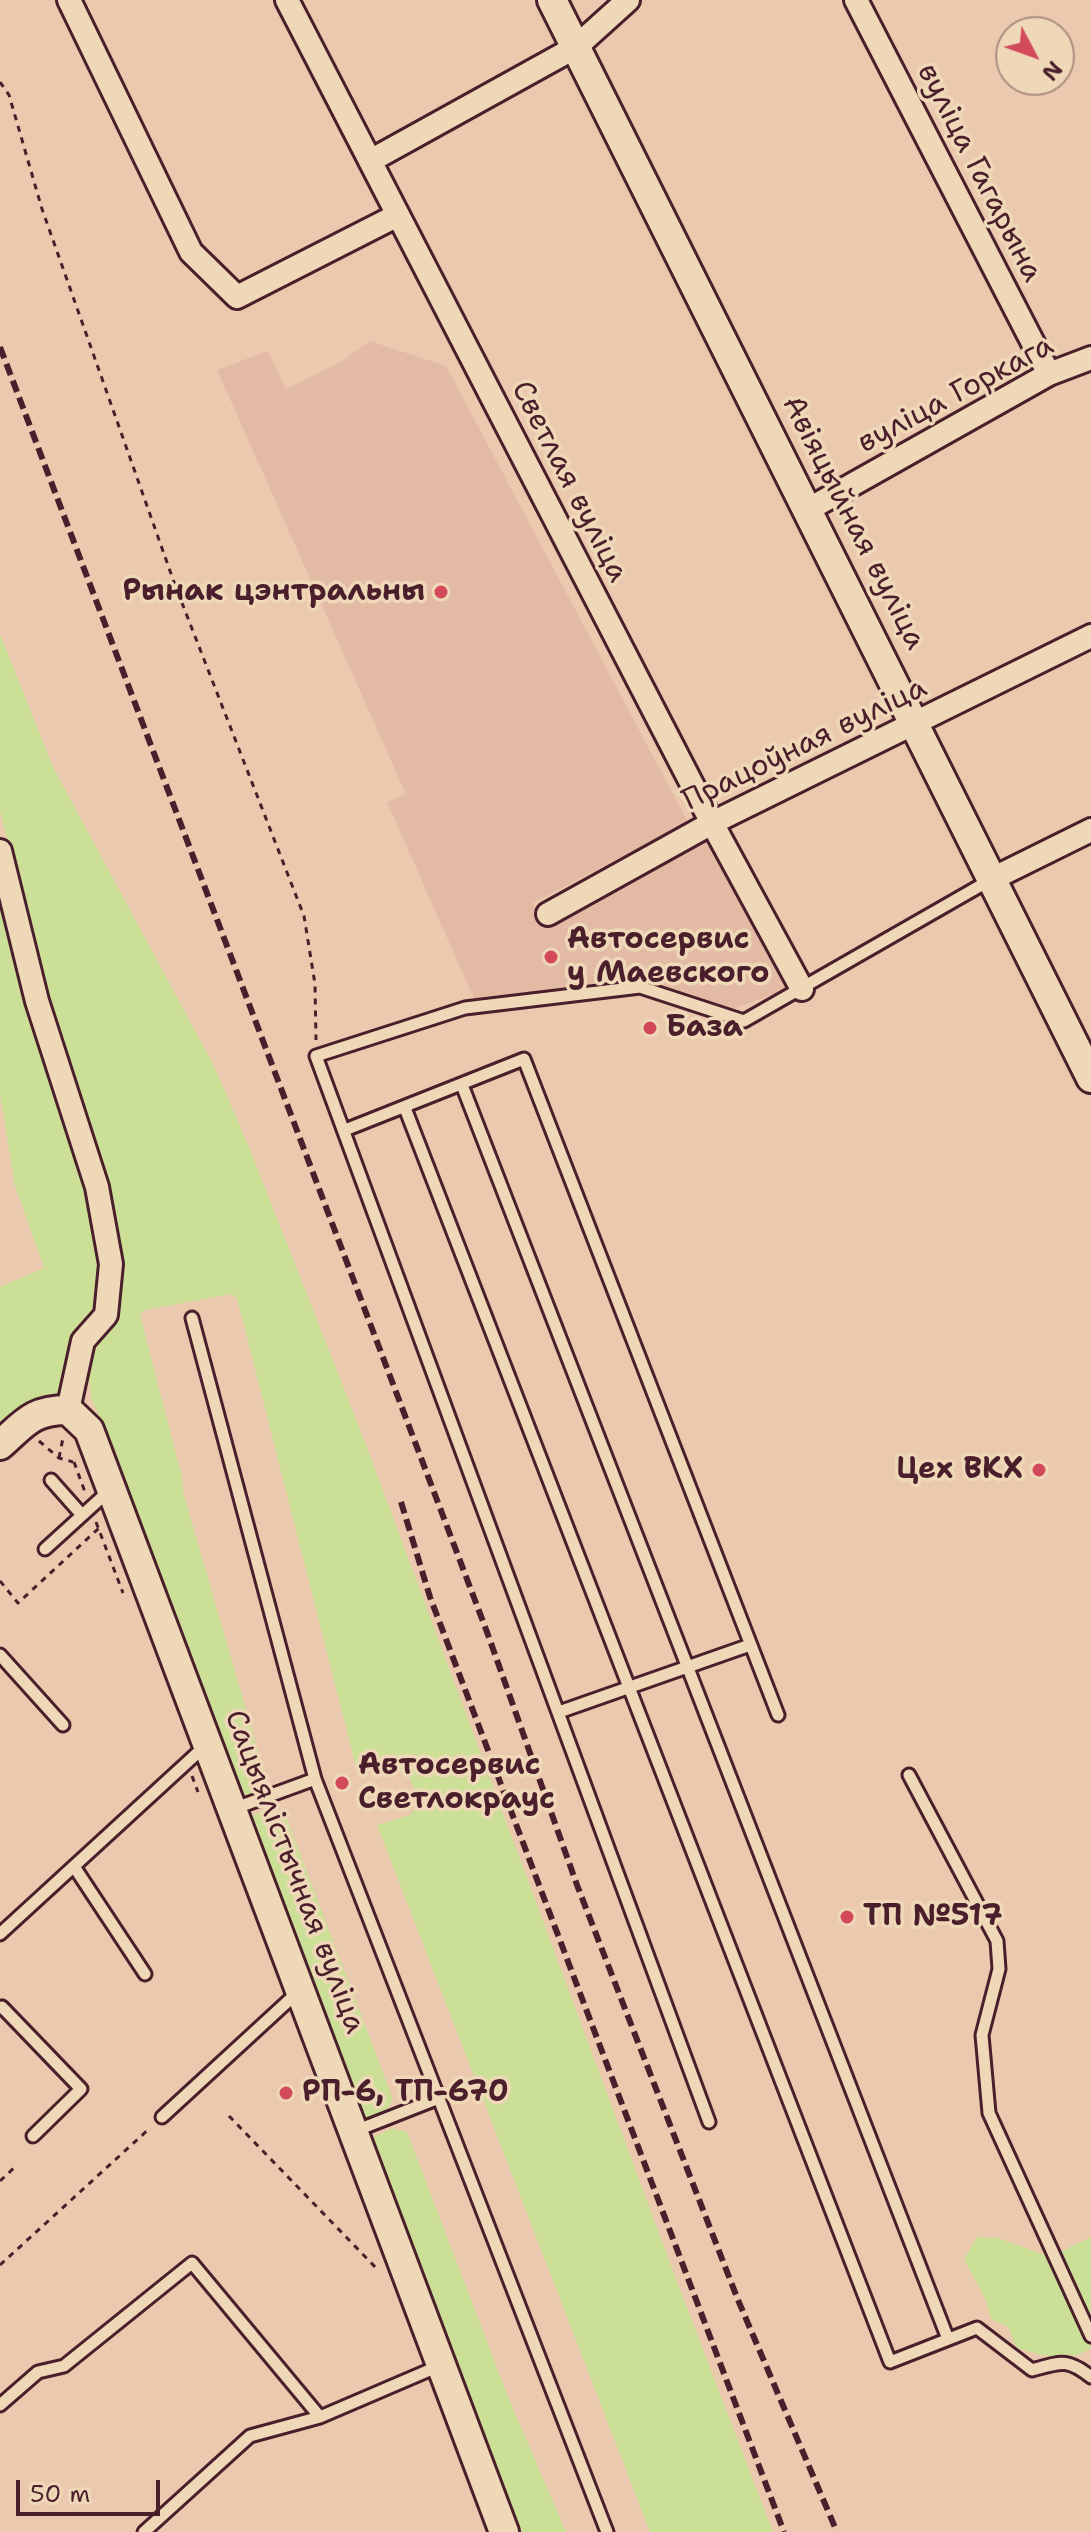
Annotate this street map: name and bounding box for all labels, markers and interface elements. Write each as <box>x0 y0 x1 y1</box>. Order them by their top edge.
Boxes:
north arrow <box>995 16 1075 96</box>
text: N <box>1035 55 1069 87</box>
street label: вуліца Гагарына <box>908 58 1050 288</box>
street label: вуліца Горкага <box>852 328 1060 462</box>
street label: Светлая вуліца <box>503 375 635 589</box>
street label: Авіяцыйная вуліца <box>773 390 933 656</box>
place label: Рынак цэнтральны <box>122 574 425 610</box>
marker: Рынак цэнтральны <box>432 583 450 601</box>
street label: Працоўная вуліца <box>677 670 933 820</box>
place label: Автосервис у Маевского <box>567 922 769 992</box>
marker: Автосервис у Маевского <box>542 948 560 966</box>
place label: База <box>666 1010 743 1046</box>
marker: База <box>641 1019 659 1037</box>
place label: Цех ВКХ <box>896 1452 1023 1488</box>
marker: Цех ВКХ <box>1030 1461 1048 1479</box>
street label: Сацыялістычная вуліца <box>216 1705 372 2039</box>
place label: Автосервис Светлокраус <box>358 1748 555 1818</box>
marker: Автосервис Светлокраус <box>333 1774 351 1792</box>
place label: ТП №517 <box>863 1899 1003 1935</box>
marker: ТП №517 <box>838 1908 856 1926</box>
place label: РП-6, ТП-670 <box>302 2075 509 2111</box>
marker: РП-6, ТП-670 <box>277 2084 295 2102</box>
scale bar <box>20 2464 164 2514</box>
text: 50 m <box>30 2478 90 2510</box>

